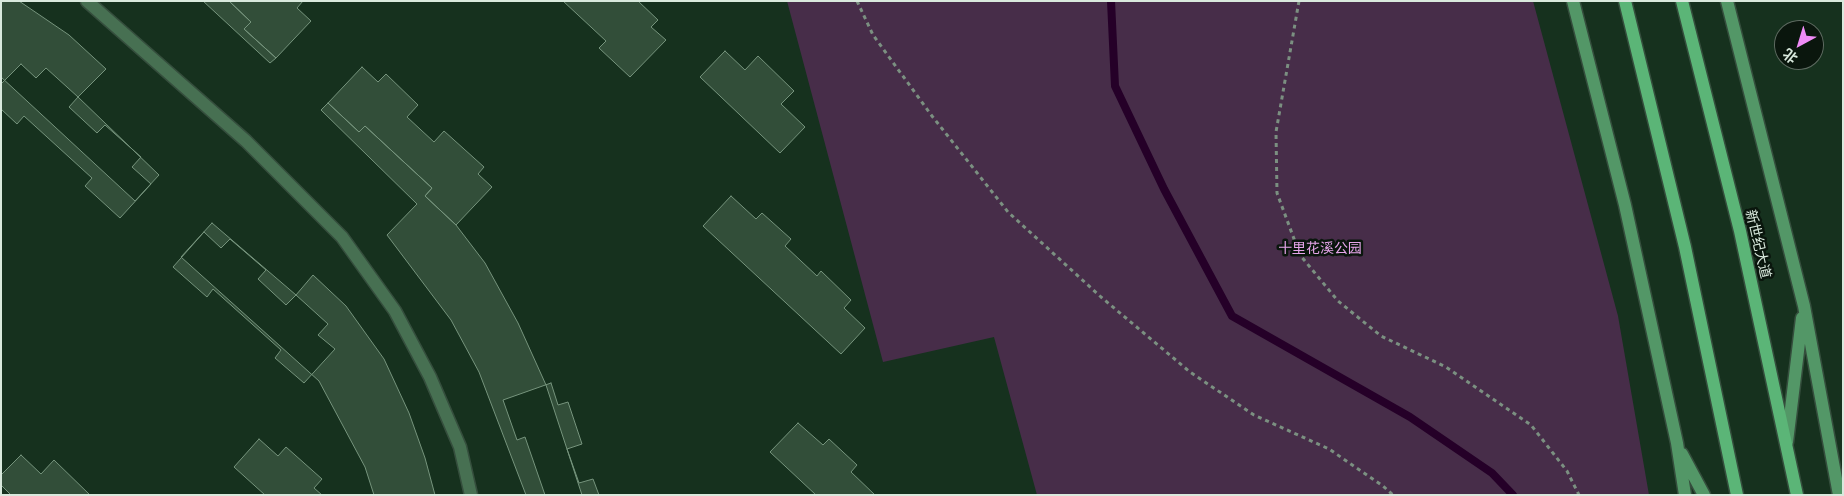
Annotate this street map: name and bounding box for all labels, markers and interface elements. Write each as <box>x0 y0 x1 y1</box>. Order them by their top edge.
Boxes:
north arrow <box>1774 20 1824 70</box>
text: 北 <box>1780 45 1801 67</box>
street label: 新世纪大道 <box>1742 208 1774 280</box>
park label: 十里花溪公园 <box>1278 241 1362 257</box>

